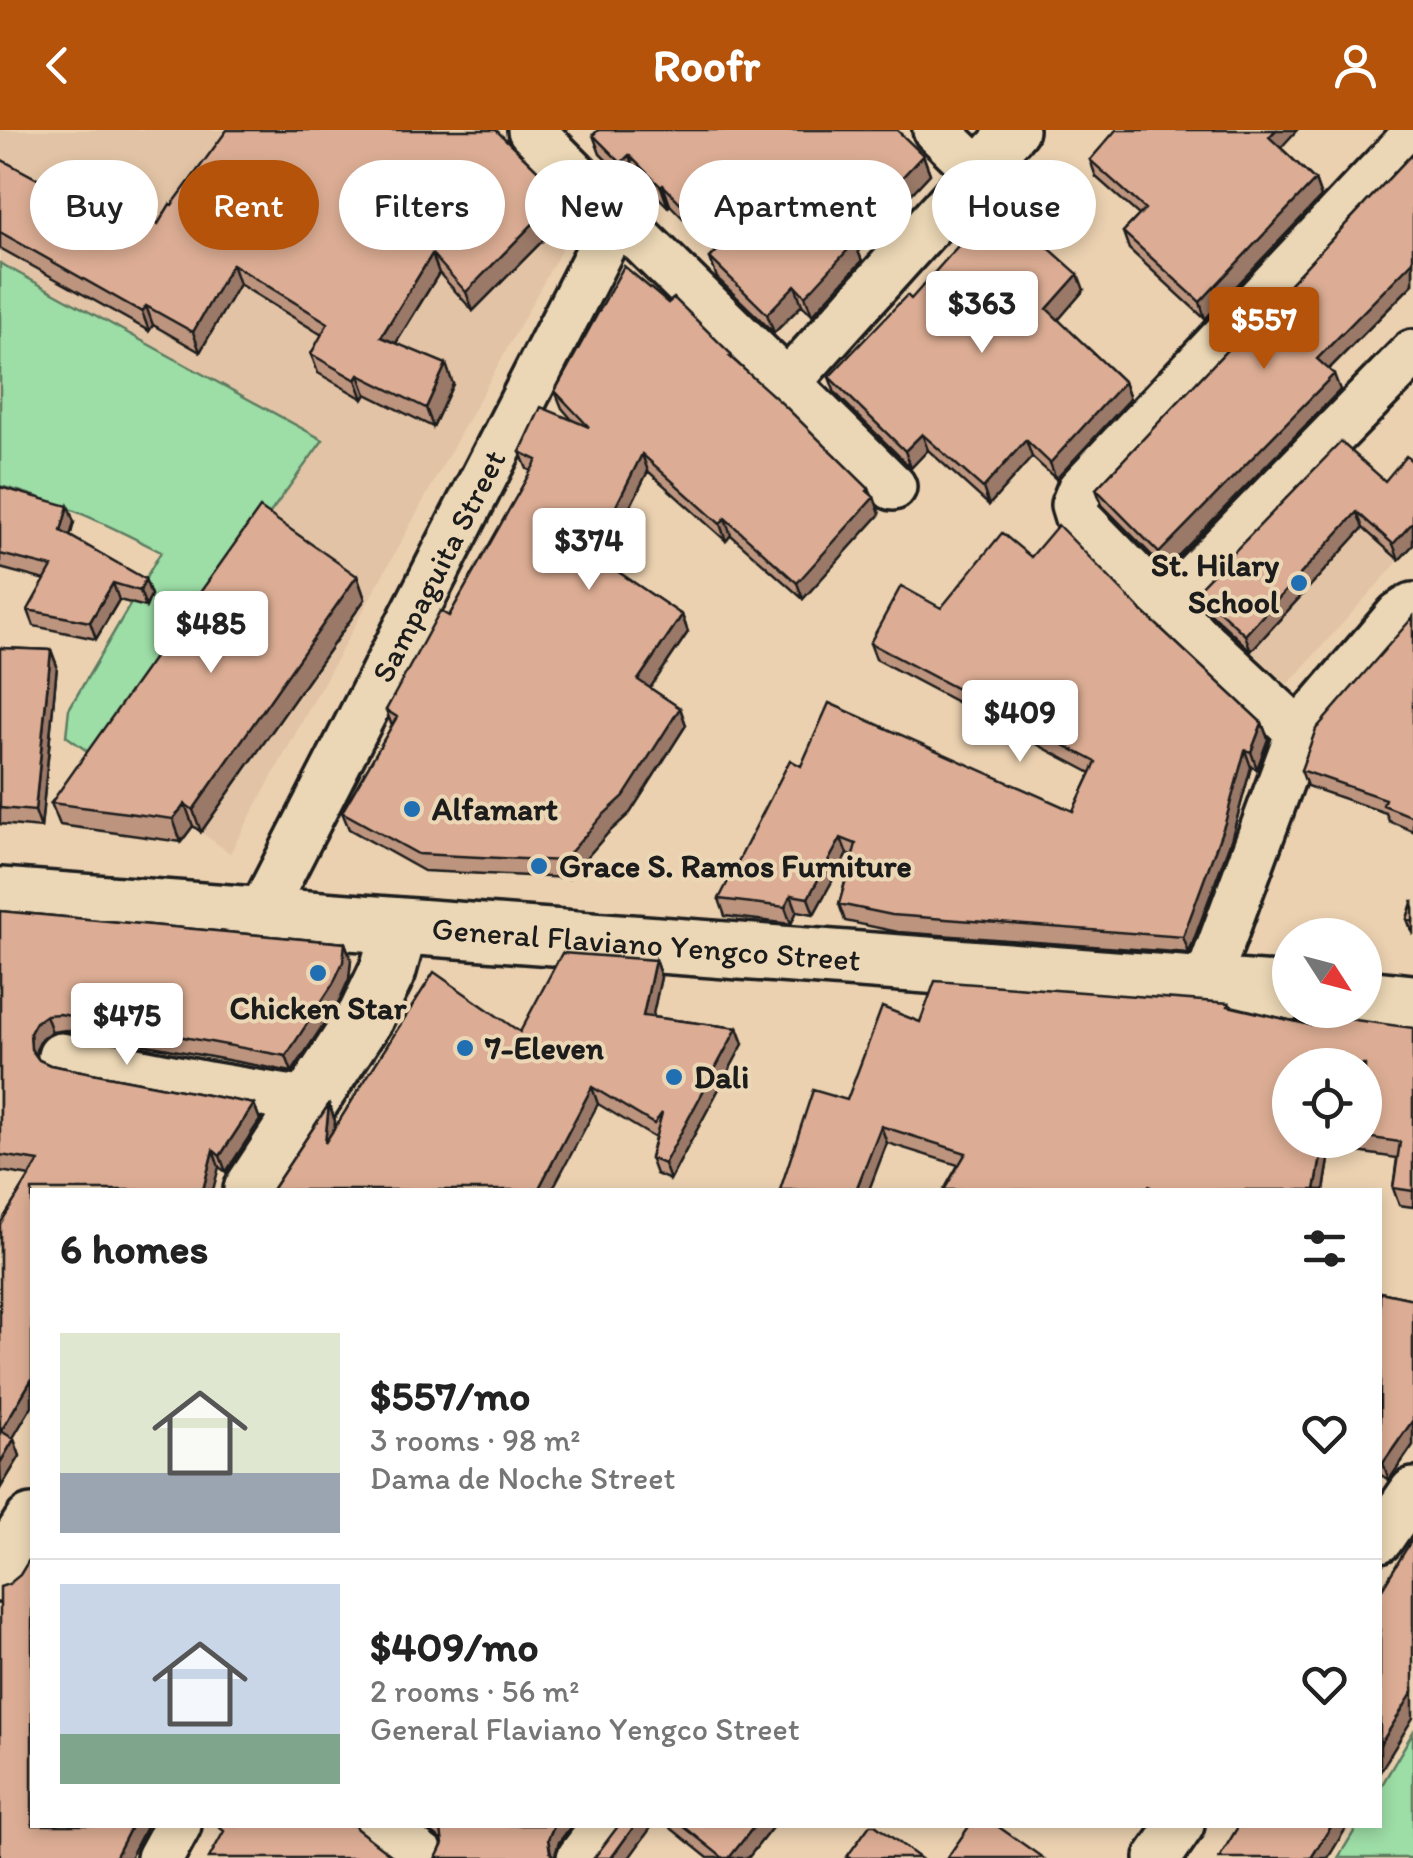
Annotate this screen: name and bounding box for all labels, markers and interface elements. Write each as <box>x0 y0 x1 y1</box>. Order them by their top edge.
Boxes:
icon: back <box>30 38 85 93</box>
text: Roofr <box>653 38 760 92</box>
icon: person <box>1328 38 1383 93</box>
chip: Buy <box>30 160 158 250</box>
chip: Rent <box>178 160 319 250</box>
chip: Filters <box>339 160 505 250</box>
chip: New <box>525 160 659 250</box>
chip: Apartment <box>679 160 912 250</box>
chip: House <box>932 160 1096 250</box>
pin: $363 <box>923 271 1041 356</box>
text: $363 <box>948 284 1016 322</box>
pin: $557 <box>1205 287 1323 372</box>
text: $557 <box>1231 300 1297 338</box>
street label: Sampaguita Street <box>363 443 514 689</box>
pin: $374 <box>530 508 648 593</box>
text: $374 <box>555 521 623 559</box>
place label: St. Hilary School <box>1151 546 1280 621</box>
marker: St. Hilary School <box>1288 572 1310 594</box>
pin: $485 <box>152 591 270 676</box>
text: $485 <box>176 604 246 642</box>
pin: $409 <box>961 680 1079 765</box>
text: $409 <box>984 693 1056 731</box>
place label: Alfamart <box>431 790 558 828</box>
marker: Alfamart <box>401 798 423 820</box>
place label: Grace S. Ramos Furniture <box>559 847 912 885</box>
marker: Grace S. Ramos Furniture <box>528 855 550 877</box>
street label: General Flaviano Yengco Street <box>430 909 862 979</box>
north arrow <box>1272 918 1382 1028</box>
map controls <box>1272 918 1382 1158</box>
marker: Chicken Star <box>307 962 329 984</box>
pin: $475 <box>68 983 186 1068</box>
place label: Chicken Star <box>230 989 408 1027</box>
text: $475 <box>93 996 161 1034</box>
place label: 7-Eleven <box>484 1029 605 1067</box>
marker: 7-Eleven <box>454 1037 476 1059</box>
button: locate <box>1272 1048 1382 1158</box>
place label: Dali <box>694 1058 749 1096</box>
marker: Dali <box>663 1066 685 1088</box>
icon: filters <box>1297 1221 1352 1276</box>
text: 6 homes <box>60 1223 208 1274</box>
text: $557/mo <box>370 1370 531 1421</box>
icon: home <box>140 1373 260 1493</box>
icon: heart <box>1297 1406 1352 1461</box>
text: 3 rooms · 98 m² <box>370 1421 581 1459</box>
text: Dama de Noche Street <box>370 1459 675 1497</box>
text: $409/mo <box>370 1621 539 1672</box>
icon: home <box>140 1624 260 1744</box>
icon: heart <box>1297 1657 1352 1712</box>
text: 2 rooms · 56 m² <box>370 1672 579 1710</box>
text: General Flaviano Yengco Street <box>370 1710 800 1748</box>

